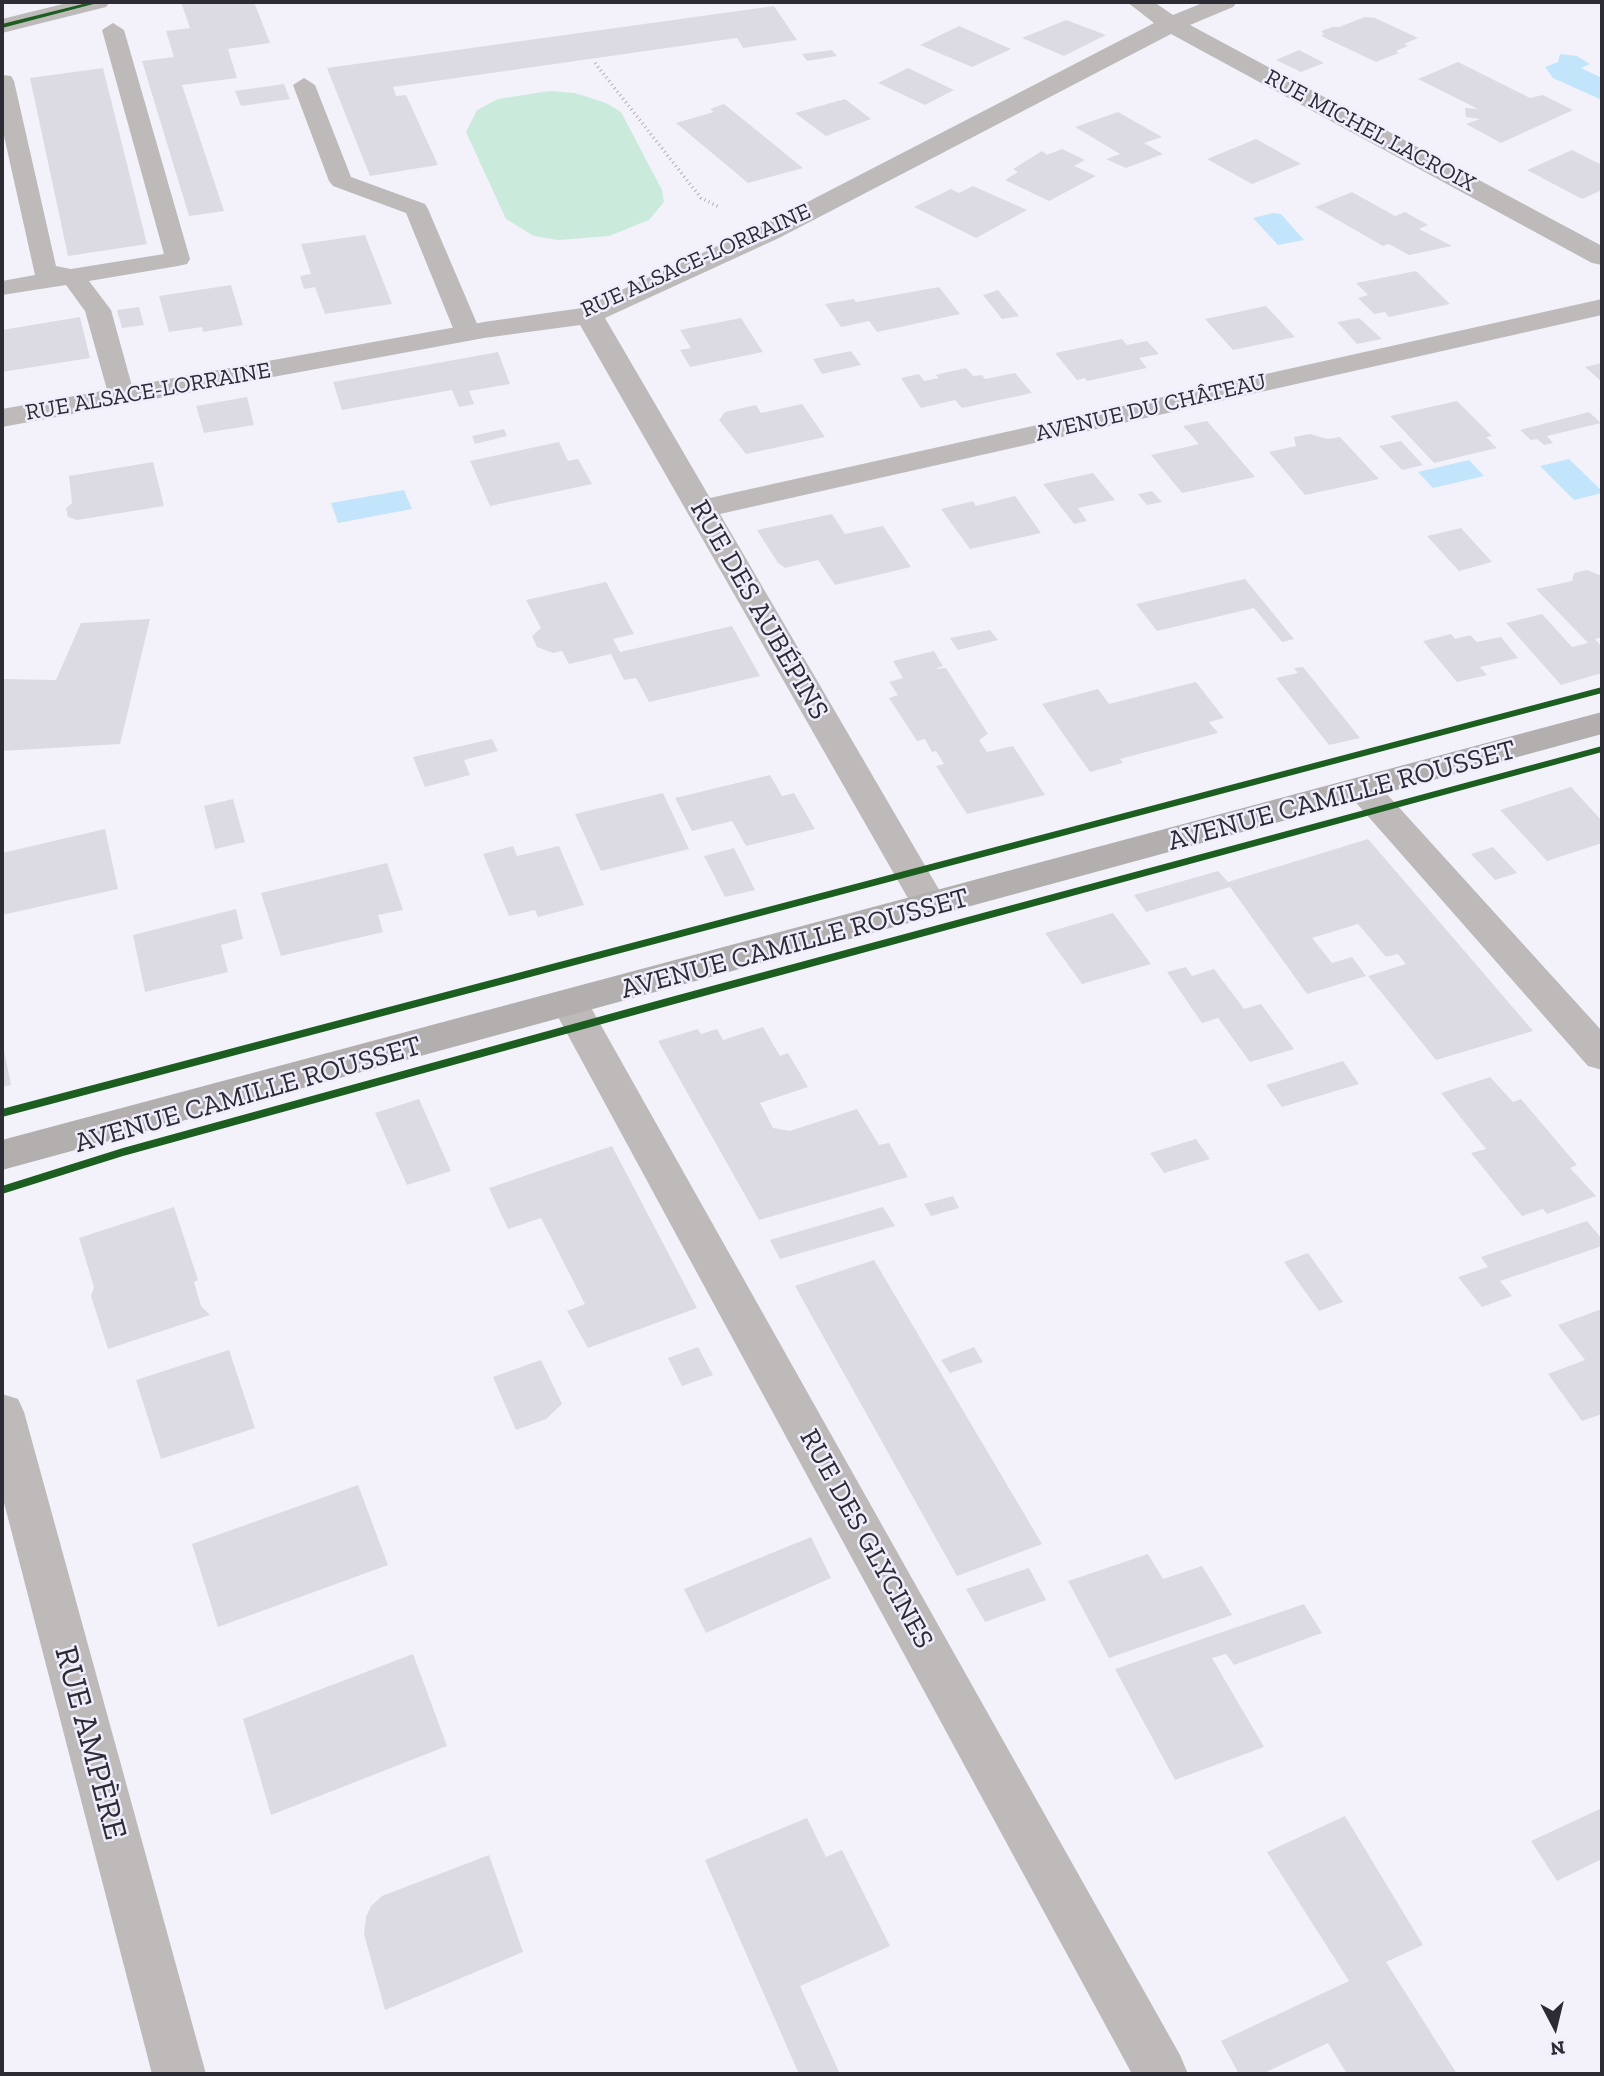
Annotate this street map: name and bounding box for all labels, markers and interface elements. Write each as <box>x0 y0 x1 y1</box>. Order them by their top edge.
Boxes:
street label: RUE MICHEL LACROIX <box>1260 64 1480 198</box>
street label: RUE ALSACE-LORRAINE <box>577 198 815 324</box>
street label: RUE ALSACE-LORRAINE <box>23 357 273 427</box>
street label: AVENUE DU CHÂTEAU <box>1033 368 1269 448</box>
street label: RUE DES AUBÉPINS <box>682 494 836 726</box>
street label: AVENUE CAMILLE ROUSSET <box>1164 733 1520 859</box>
street label: AVENUE CAMILLE ROUSSET <box>617 881 973 1007</box>
street label: AVENUE CAMILLE ROUSSET <box>71 1029 425 1161</box>
street label: RUE DES GLYCINES <box>792 1423 940 1655</box>
street label: RUE AMPÈRE <box>45 1642 135 1844</box>
north arrow <box>1520 1992 1590 2062</box>
text: N <box>1549 2036 1566 2061</box>

